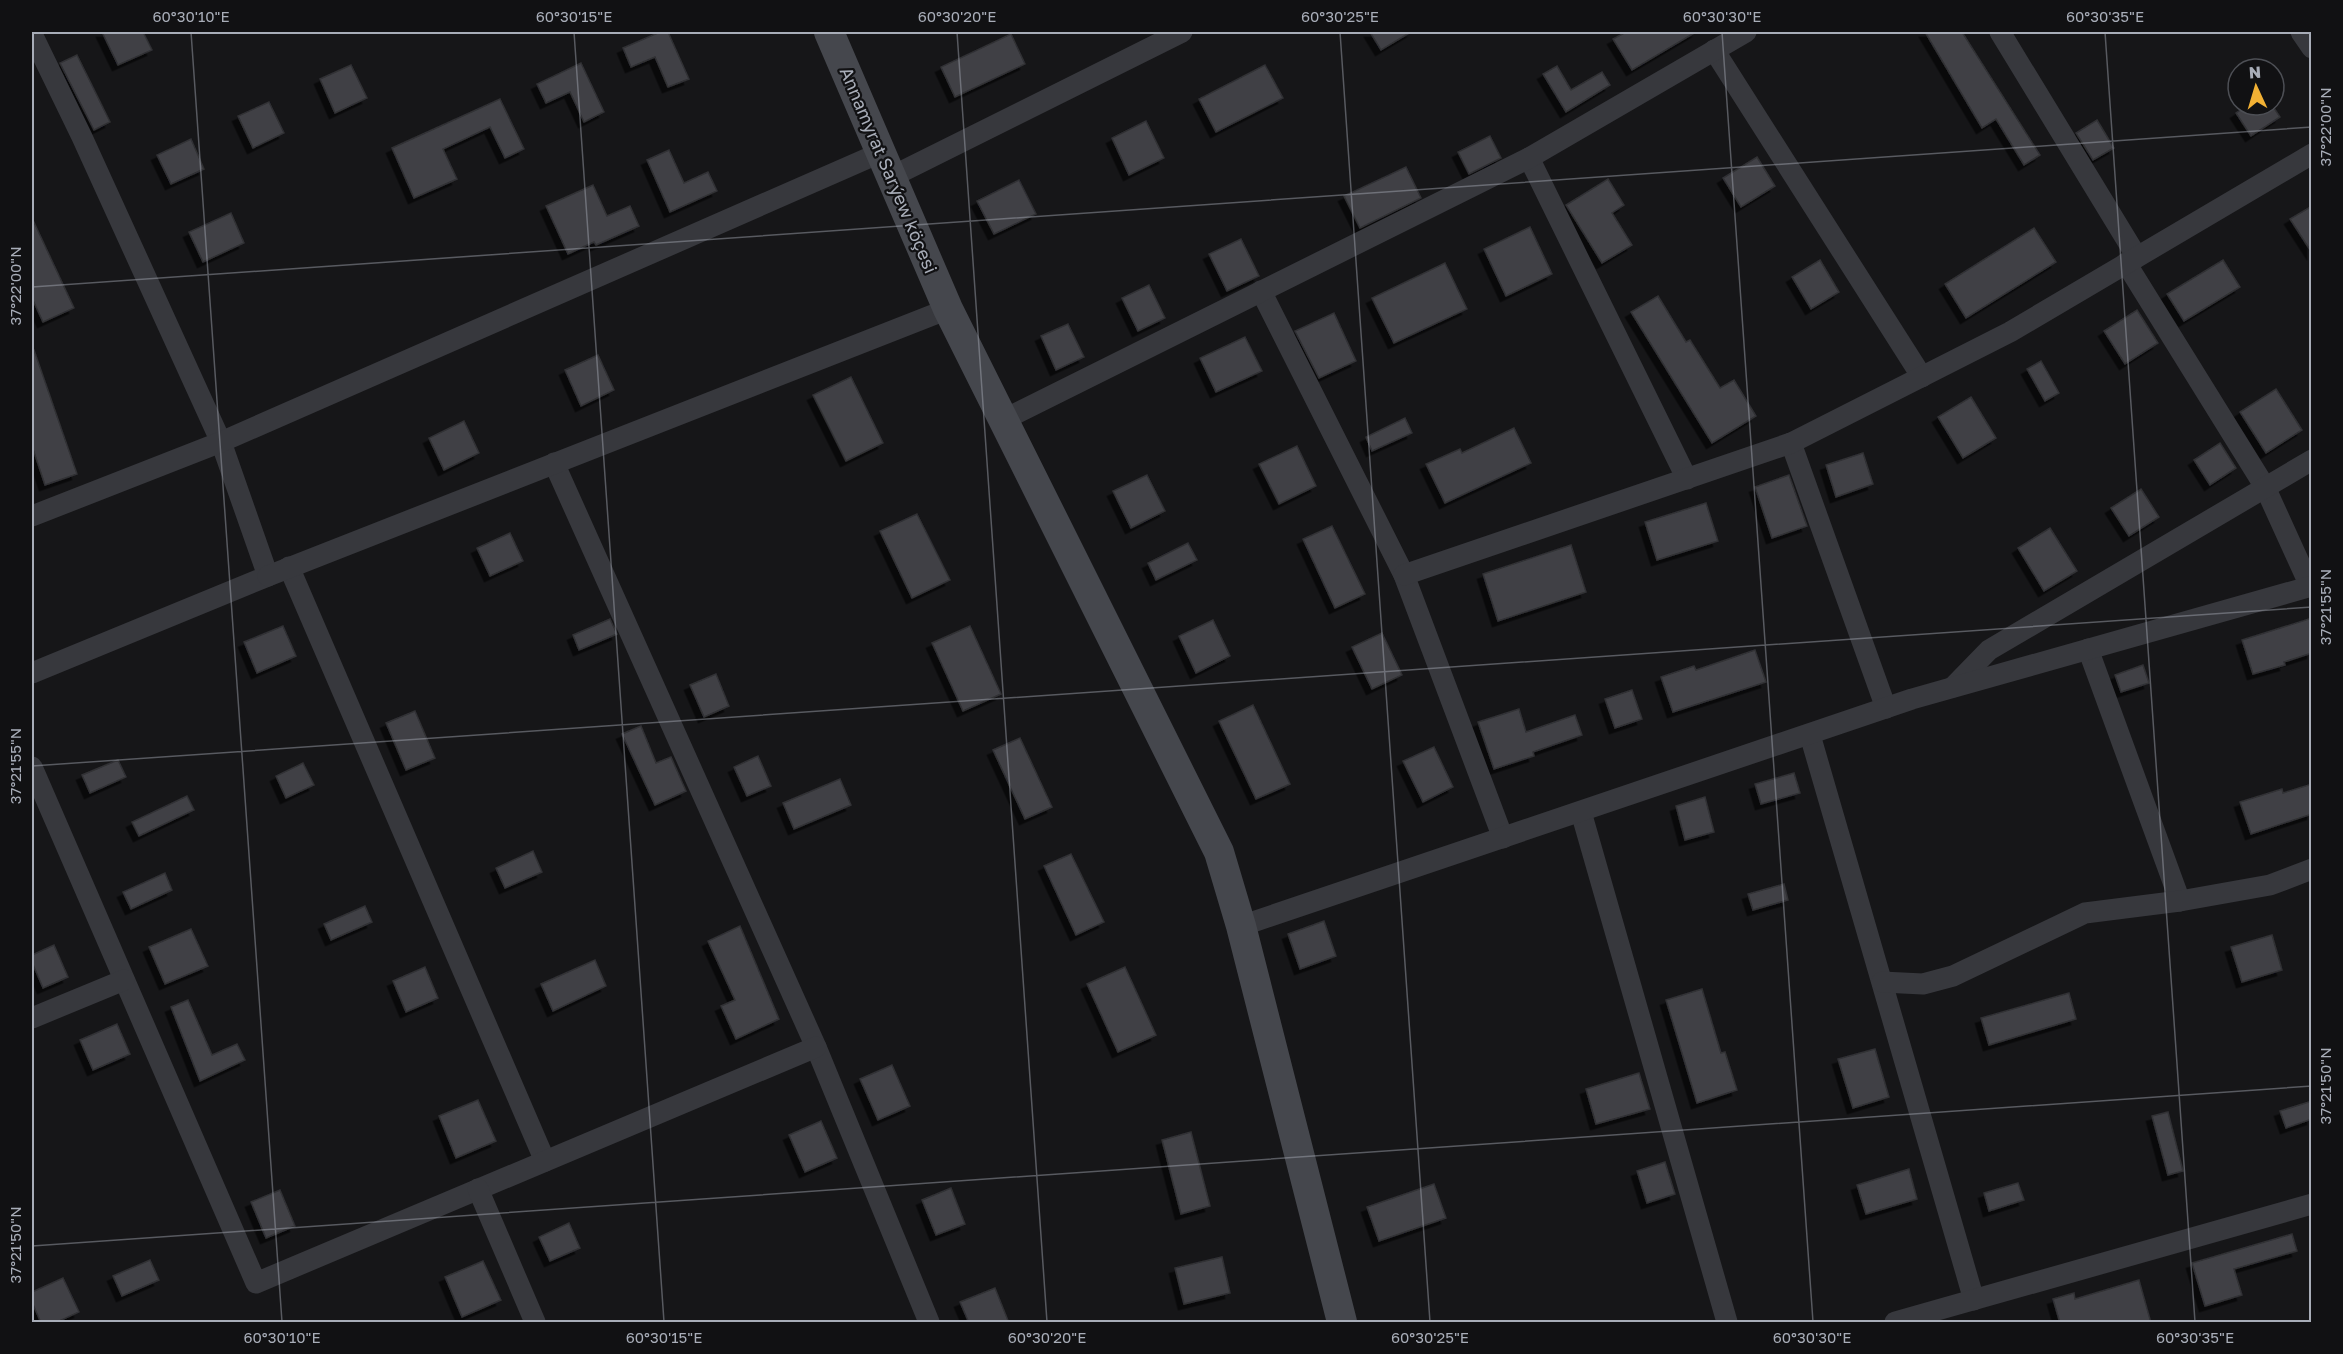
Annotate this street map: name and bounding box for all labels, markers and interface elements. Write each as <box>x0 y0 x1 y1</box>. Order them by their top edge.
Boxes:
text: 60°30'10"E <box>152 7 230 25</box>
text: 60°30'15"E <box>536 7 612 25</box>
text: 60°30'20"E <box>918 7 996 25</box>
text: 60°30'25"E <box>1301 7 1379 25</box>
text: 60°30'30"E <box>1683 7 1761 25</box>
text: 60°30'35"E <box>2066 7 2144 25</box>
north arrow <box>2226 57 2286 117</box>
text: N <box>2248 62 2262 82</box>
street label: Annamyrat Sarýew köçesi <box>835 63 943 277</box>
text: 37°22'00"N <box>2316 87 2334 167</box>
text: 37°22'00"N <box>6 246 24 326</box>
text: 37°21'55"N <box>2316 569 2334 645</box>
text: 37°21'55"N <box>6 728 24 804</box>
text: 37°21'50"N <box>2316 1047 2334 1125</box>
text: 37°21'50"N <box>6 1206 24 1284</box>
text: 60°30'10"E <box>243 1328 321 1346</box>
text: 60°30'15"E <box>626 1328 702 1346</box>
text: 60°30'20"E <box>1008 1328 1086 1346</box>
text: 60°30'25"E <box>1391 1328 1469 1346</box>
text: 60°30'30"E <box>1773 1328 1851 1346</box>
text: 60°30'35"E <box>2156 1328 2234 1346</box>

